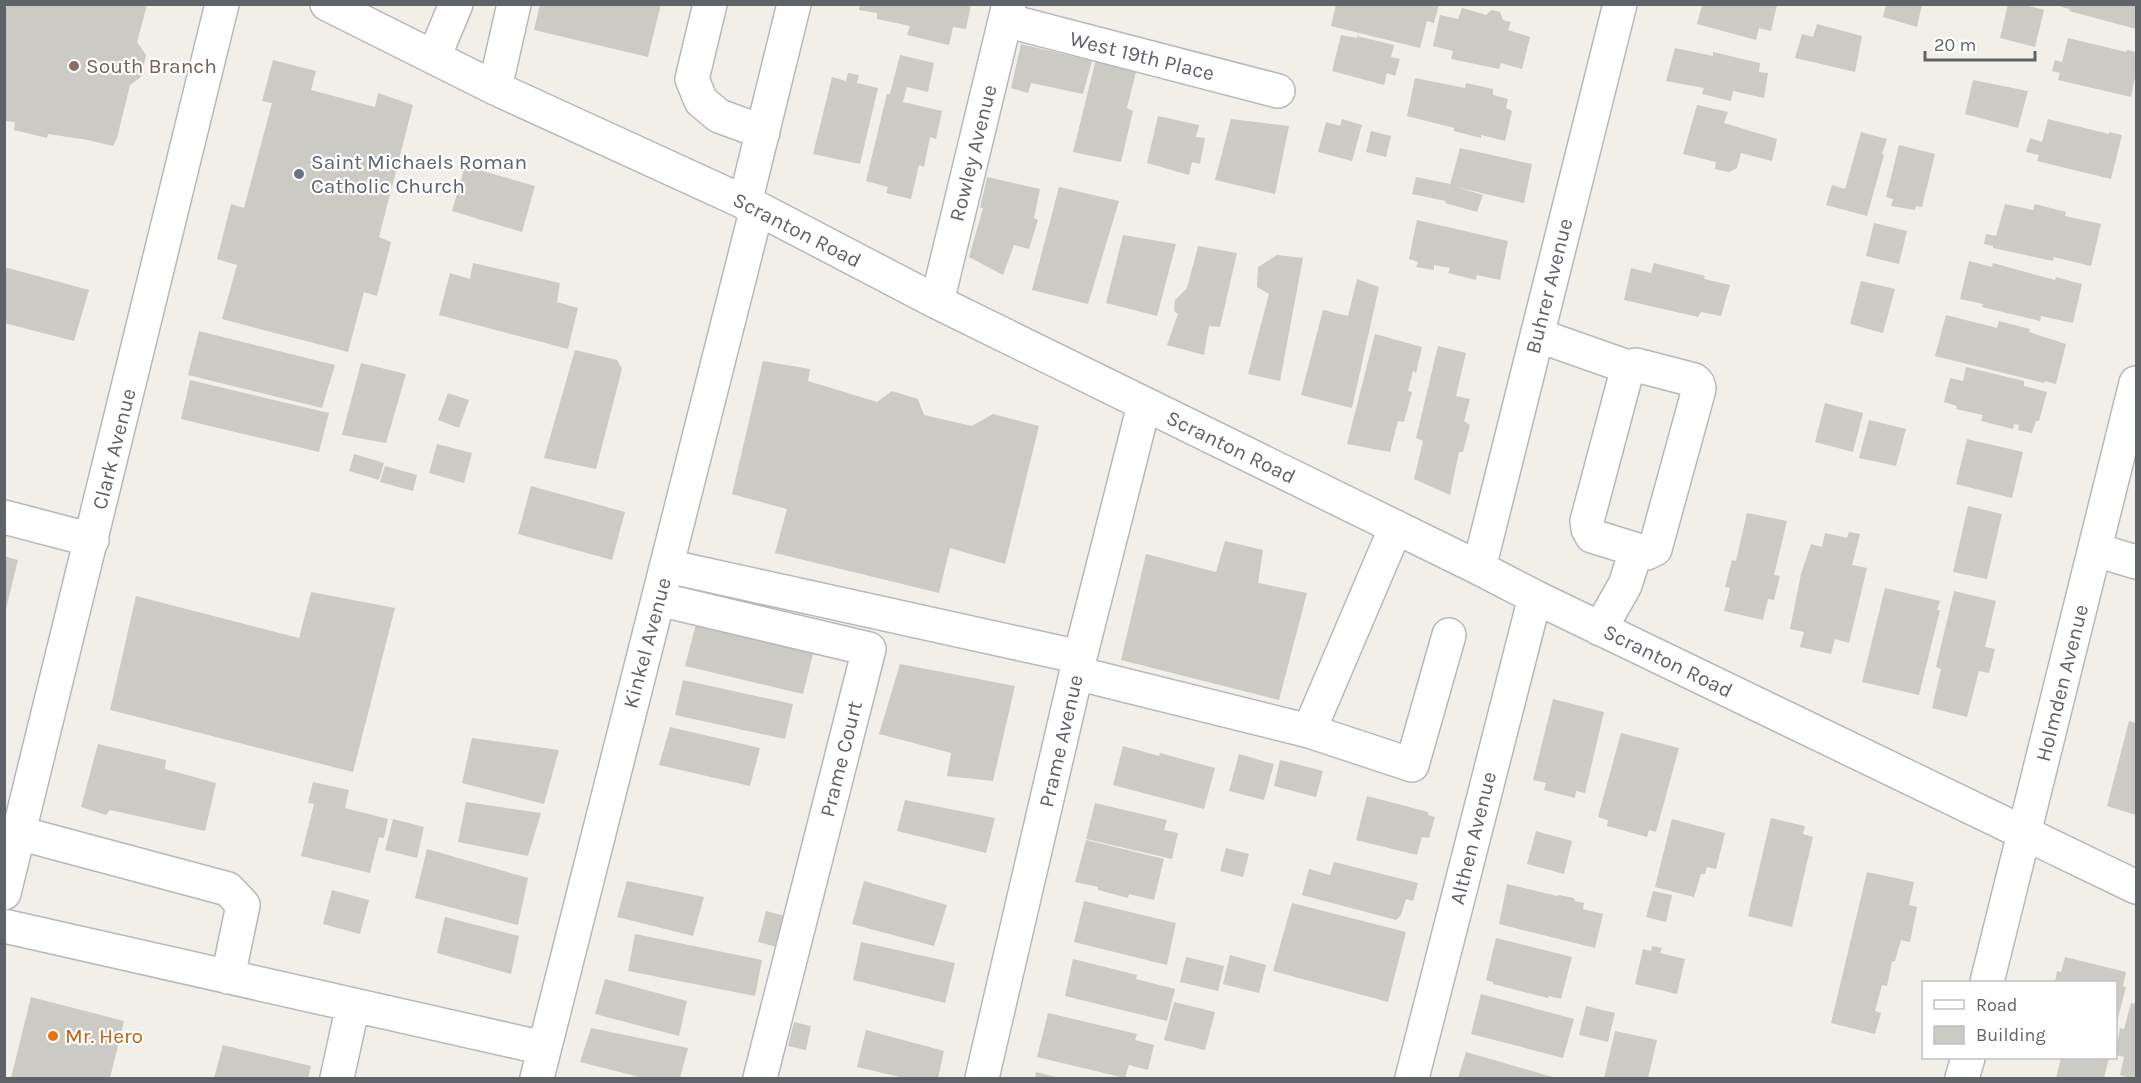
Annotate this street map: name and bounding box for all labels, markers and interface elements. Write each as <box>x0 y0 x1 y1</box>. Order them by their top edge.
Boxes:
scale bar <box>1925 24 2034 62</box>
street label: West 19th Place <box>1067 26 1217 86</box>
text: 20 m <box>1934 34 1976 56</box>
place label: South Branch <box>86 54 217 78</box>
marker: South Branch <box>67 59 81 73</box>
street label: Rowley Avenue <box>944 82 1002 224</box>
place label: Saint Michaels Roman Catholic Church <box>311 150 527 198</box>
marker: Saint Michaels Roman Catholic Church <box>292 167 306 181</box>
street label: Scranton Road <box>729 187 865 273</box>
street label: Buhrer Avenue <box>1521 216 1577 356</box>
street label: Clark Avenue <box>87 386 141 512</box>
street label: Scranton Road <box>1162 405 1300 489</box>
street label: Kinkel Avenue <box>618 575 676 711</box>
street label: Holmden Avenue <box>2031 602 2093 764</box>
street label: Scranton Road <box>1599 619 1737 703</box>
street label: Prame Avenue <box>1034 672 1088 810</box>
street label: Prame Court <box>815 698 867 820</box>
street label: Althen Avenue <box>1445 769 1501 907</box>
legend <box>1922 981 2117 1059</box>
text: Road <box>1976 994 2017 1016</box>
place label: Mr. Hero <box>65 1024 143 1048</box>
text: Building <box>1976 1024 2046 1046</box>
marker: Mr. Hero <box>46 1029 60 1043</box>

